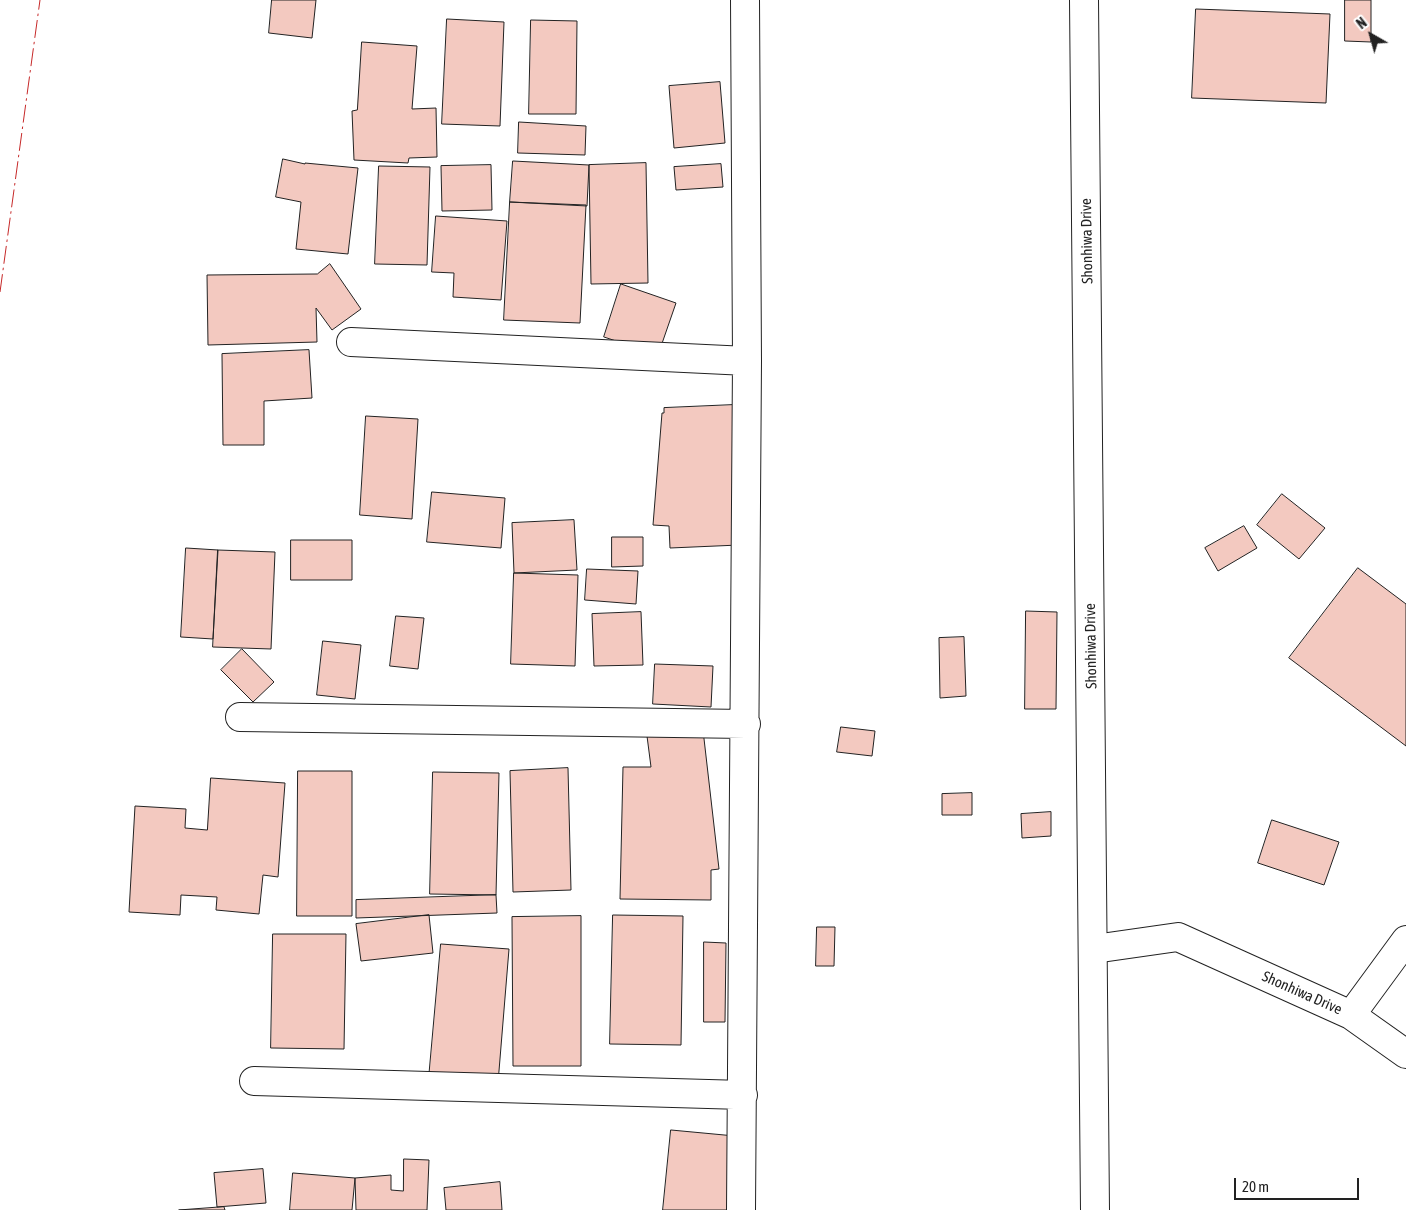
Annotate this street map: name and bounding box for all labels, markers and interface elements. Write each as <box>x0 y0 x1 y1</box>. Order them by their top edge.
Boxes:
north arrow <box>1346 10 1396 60</box>
text: N <box>1354 14 1370 32</box>
street label: Shonhiwa Drive <box>1077 198 1097 284</box>
street label: Shonhiwa Drive <box>1081 603 1101 689</box>
street label: Shonhiwa Drive <box>1259 967 1345 1019</box>
scale bar <box>1236 1168 1361 1200</box>
text: 20 m <box>1242 1178 1269 1195</box>

